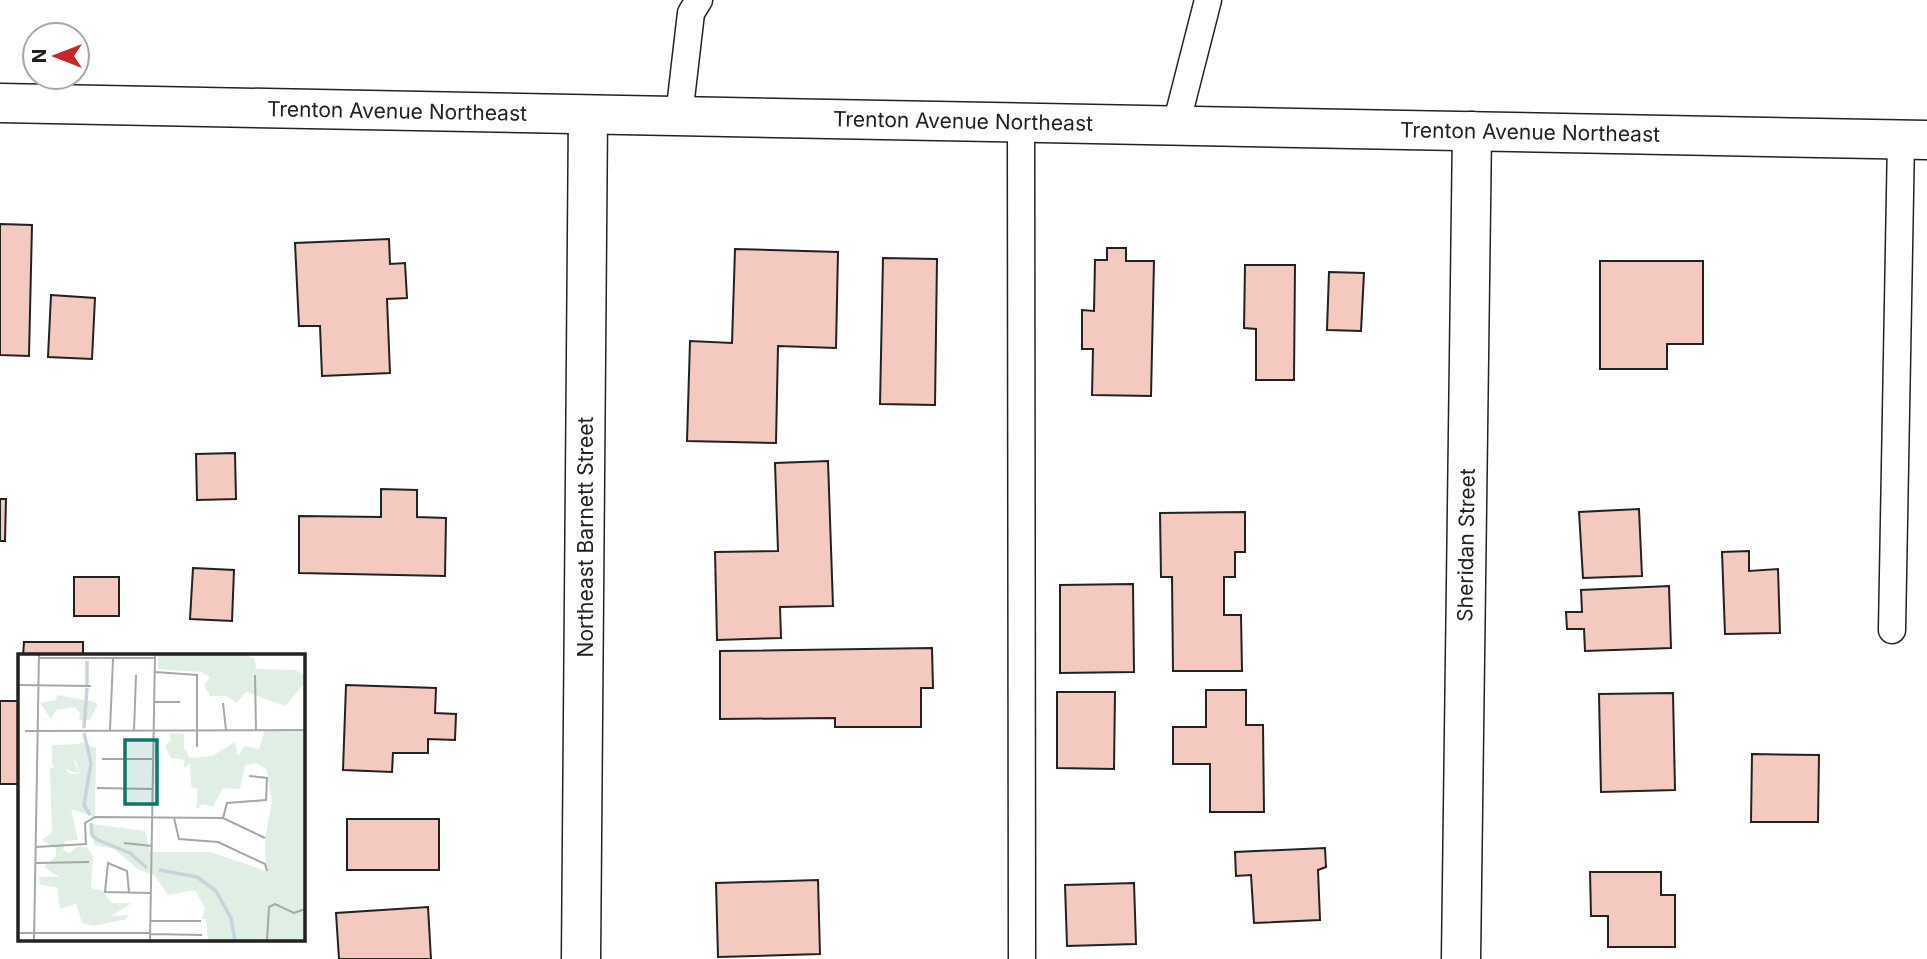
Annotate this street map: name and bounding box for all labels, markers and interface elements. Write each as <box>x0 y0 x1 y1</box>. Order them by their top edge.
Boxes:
north arrow <box>21 21 91 91</box>
text: N <box>28 49 51 63</box>
street label: Trenton Avenue Northeast <box>267 96 527 126</box>
street label: Trenton Avenue Northeast <box>833 106 1093 136</box>
street label: Trenton Avenue Northeast <box>1400 117 1660 147</box>
street label: Northeast Barnett Street <box>573 416 598 657</box>
street label: Sheridan Street <box>1452 468 1480 622</box>
inset map <box>18 654 304 942</box>

